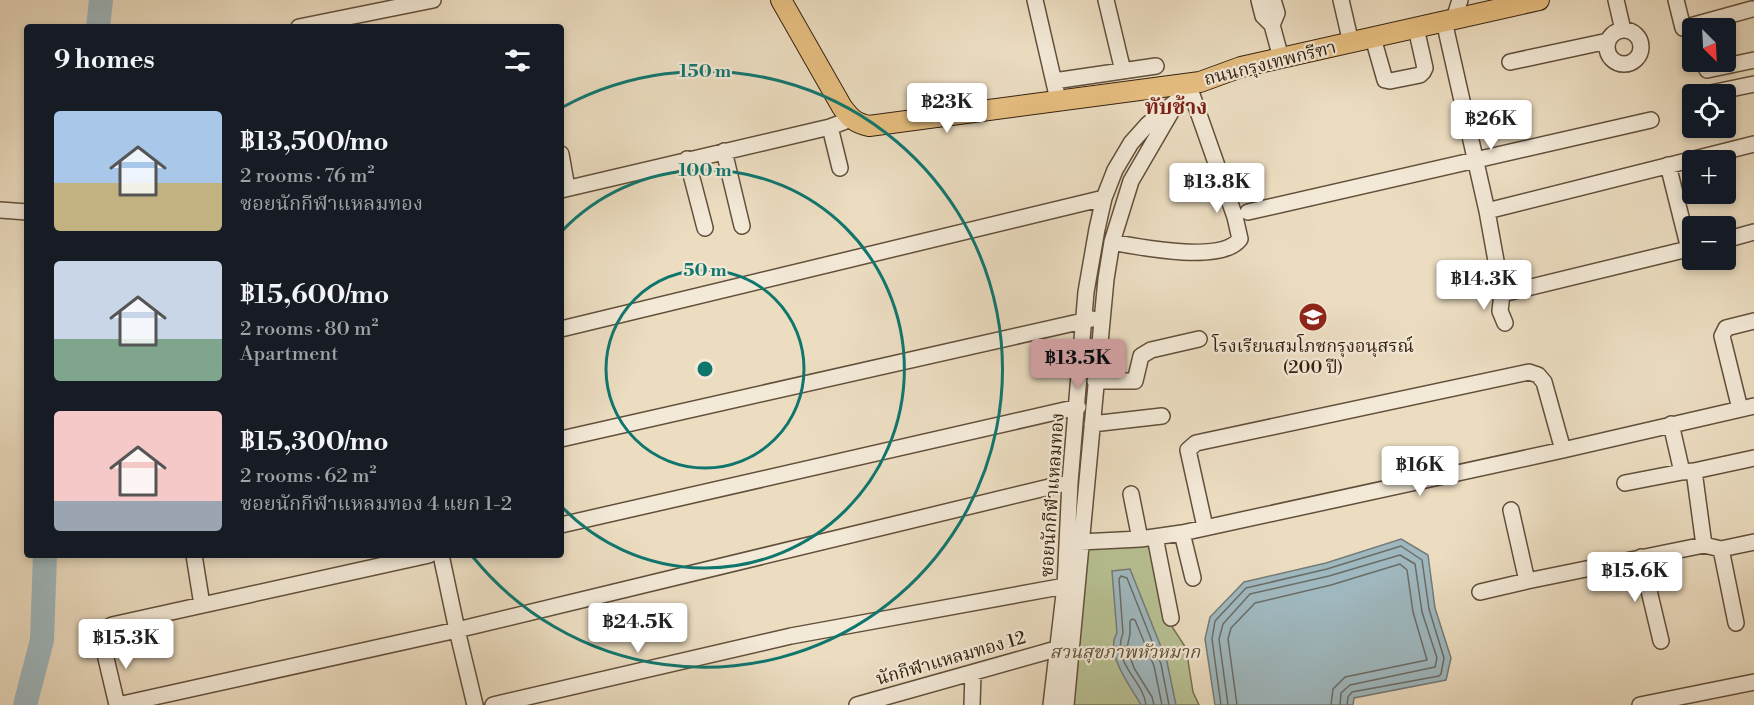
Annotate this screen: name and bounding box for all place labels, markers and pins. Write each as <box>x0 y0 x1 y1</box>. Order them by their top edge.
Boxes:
pin: ฿23K <box>911 83 983 134</box>
pin: ฿26K <box>1455 100 1527 151</box>
pin: ฿13.8K <box>1168 163 1266 214</box>
pin: ฿14.3K <box>1435 260 1533 311</box>
school or university icon: โรงเรียนสมโภชกรุงอนุสรณ์ (200 ปี) <box>1297 301 1329 333</box>
place label: โรงเรียนสมโภชกรุงอนุสรณ์ (200 ปี) <box>1211 333 1414 379</box>
pin: ฿13.5K <box>1029 339 1127 390</box>
centre of rings <box>695 359 715 379</box>
pin: ฿16K <box>1384 446 1456 497</box>
pin: ฿15.6K <box>1586 552 1684 603</box>
pin: ฿24.5K <box>589 603 687 654</box>
pin: ฿15.3K <box>77 619 175 670</box>

